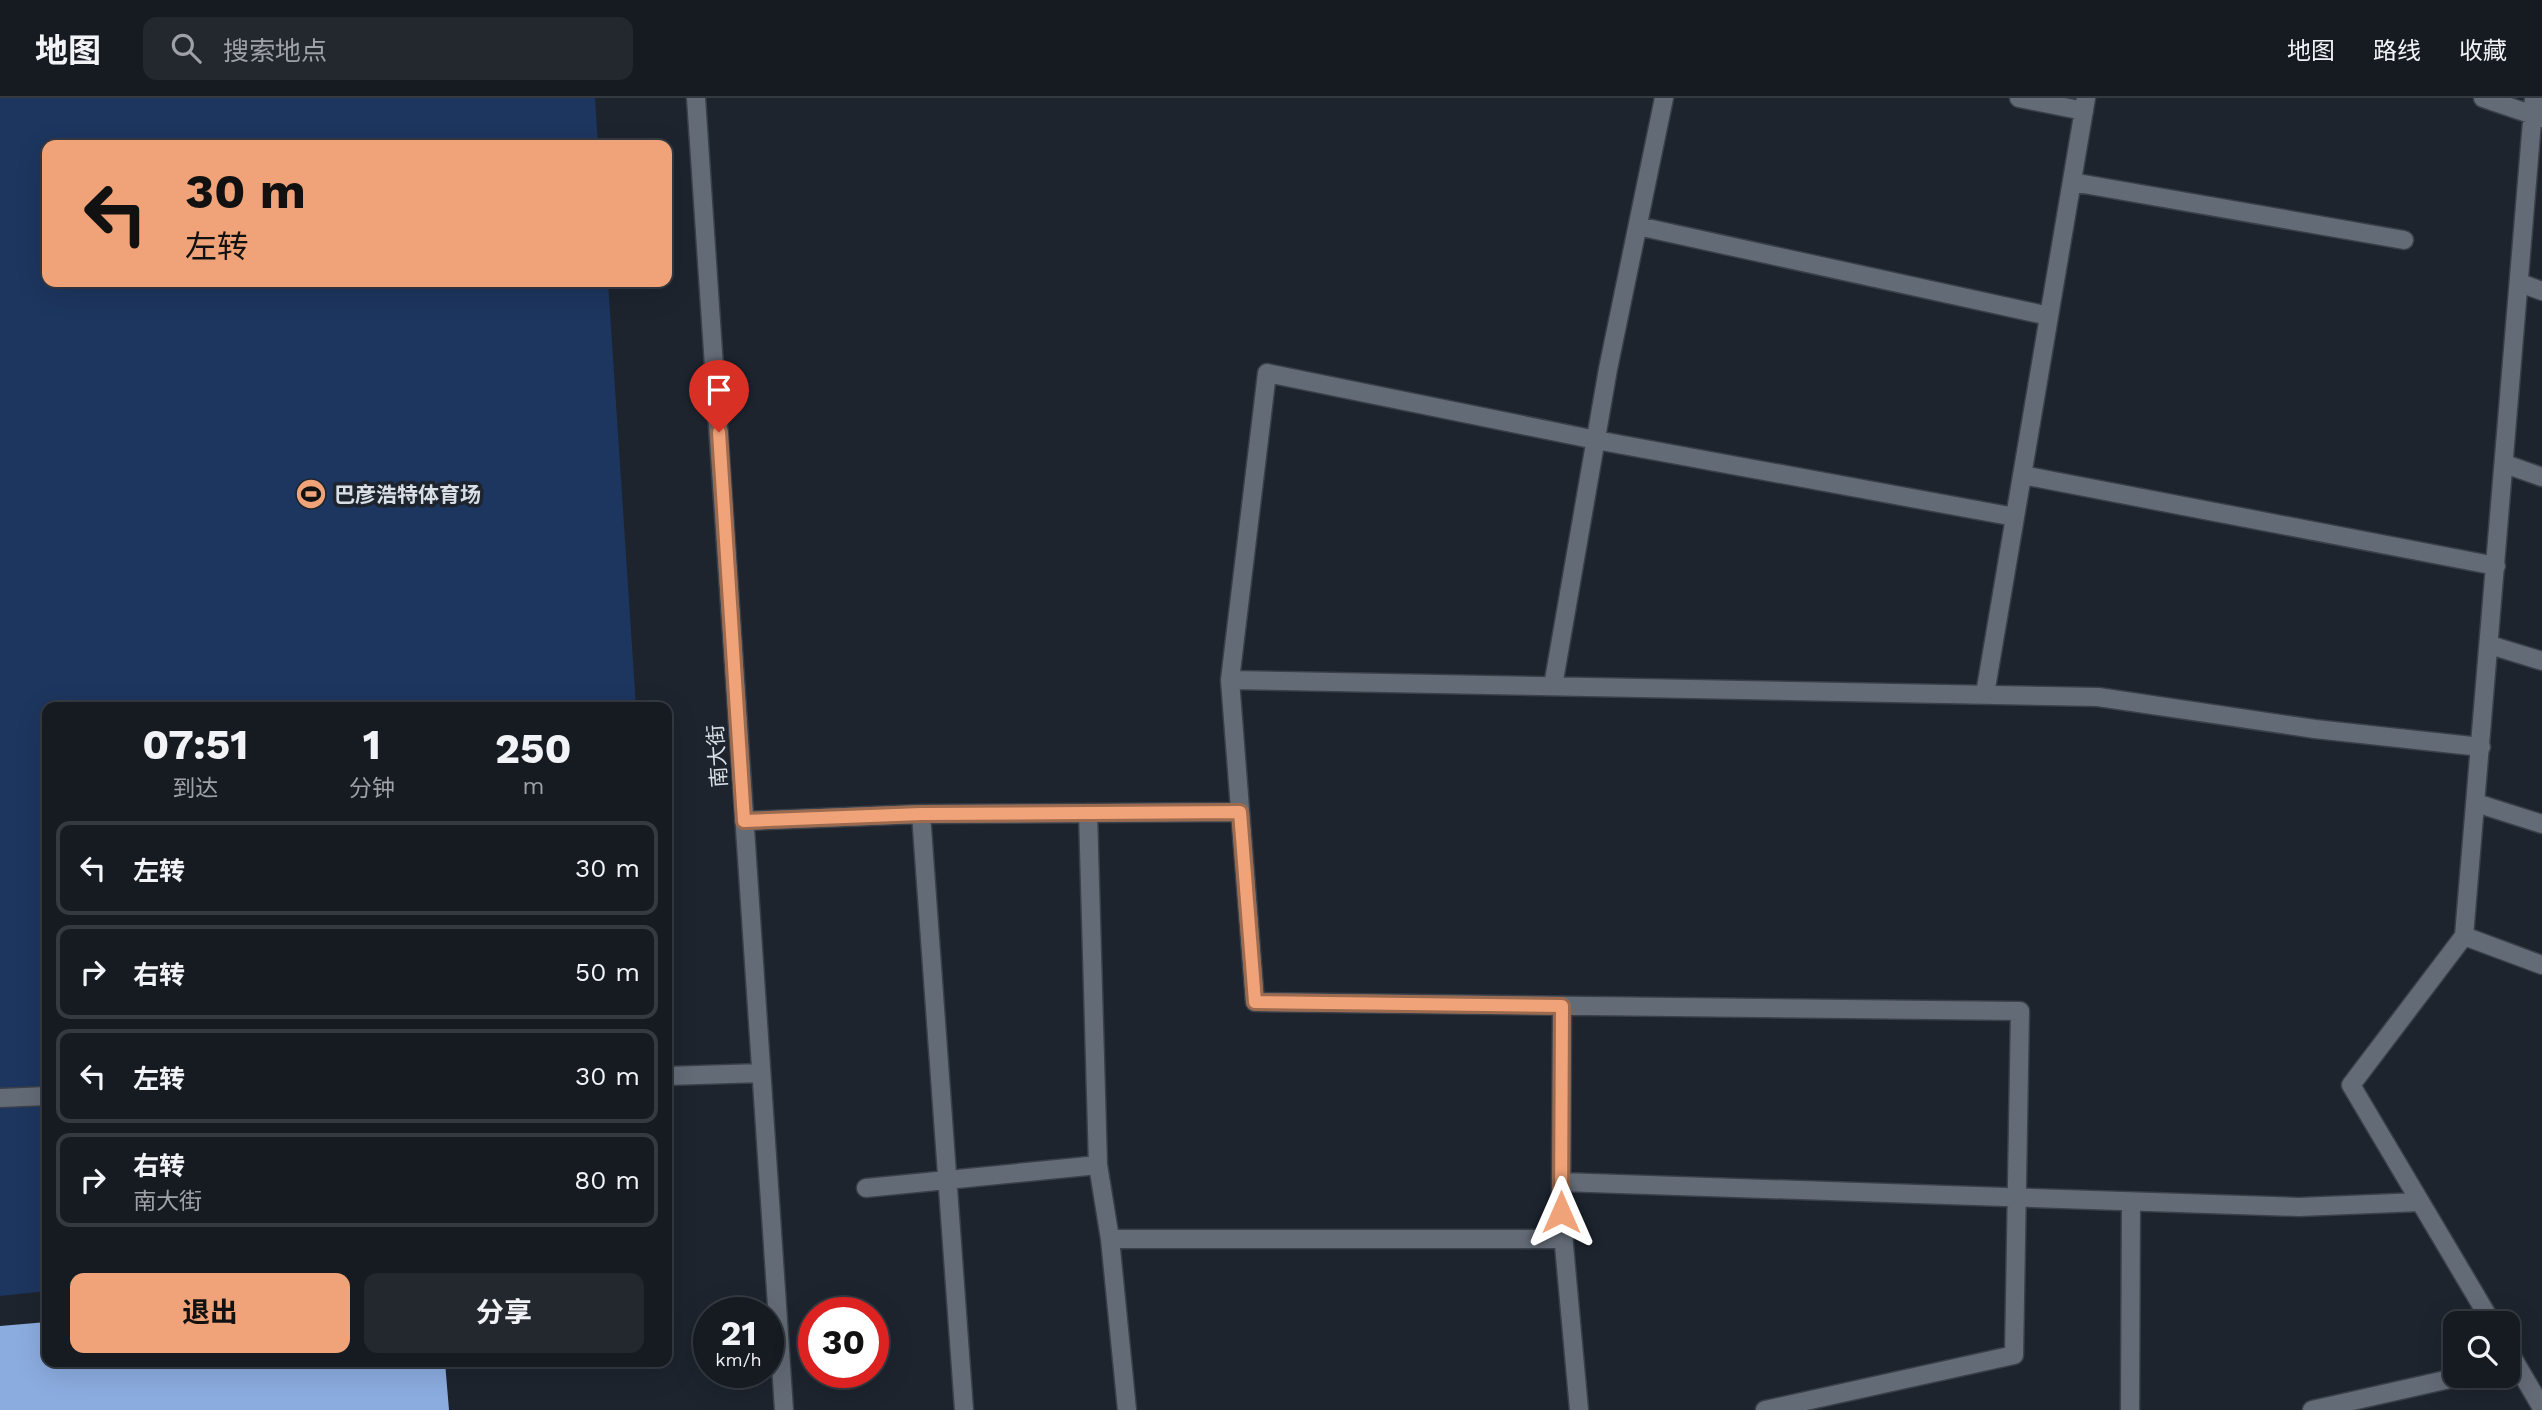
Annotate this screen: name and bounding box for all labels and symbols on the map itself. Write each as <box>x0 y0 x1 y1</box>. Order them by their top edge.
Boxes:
pin <box>689 360 749 432</box>
sports icon: 巴彦浩特体育场 <box>294 477 328 511</box>
place label: 巴彦浩特体育场 <box>334 482 481 507</box>
street label: 南大街 <box>702 724 732 788</box>
position arrow <box>1524 1175 1598 1249</box>
speed limit sign: 30 <box>798 1297 889 1388</box>

